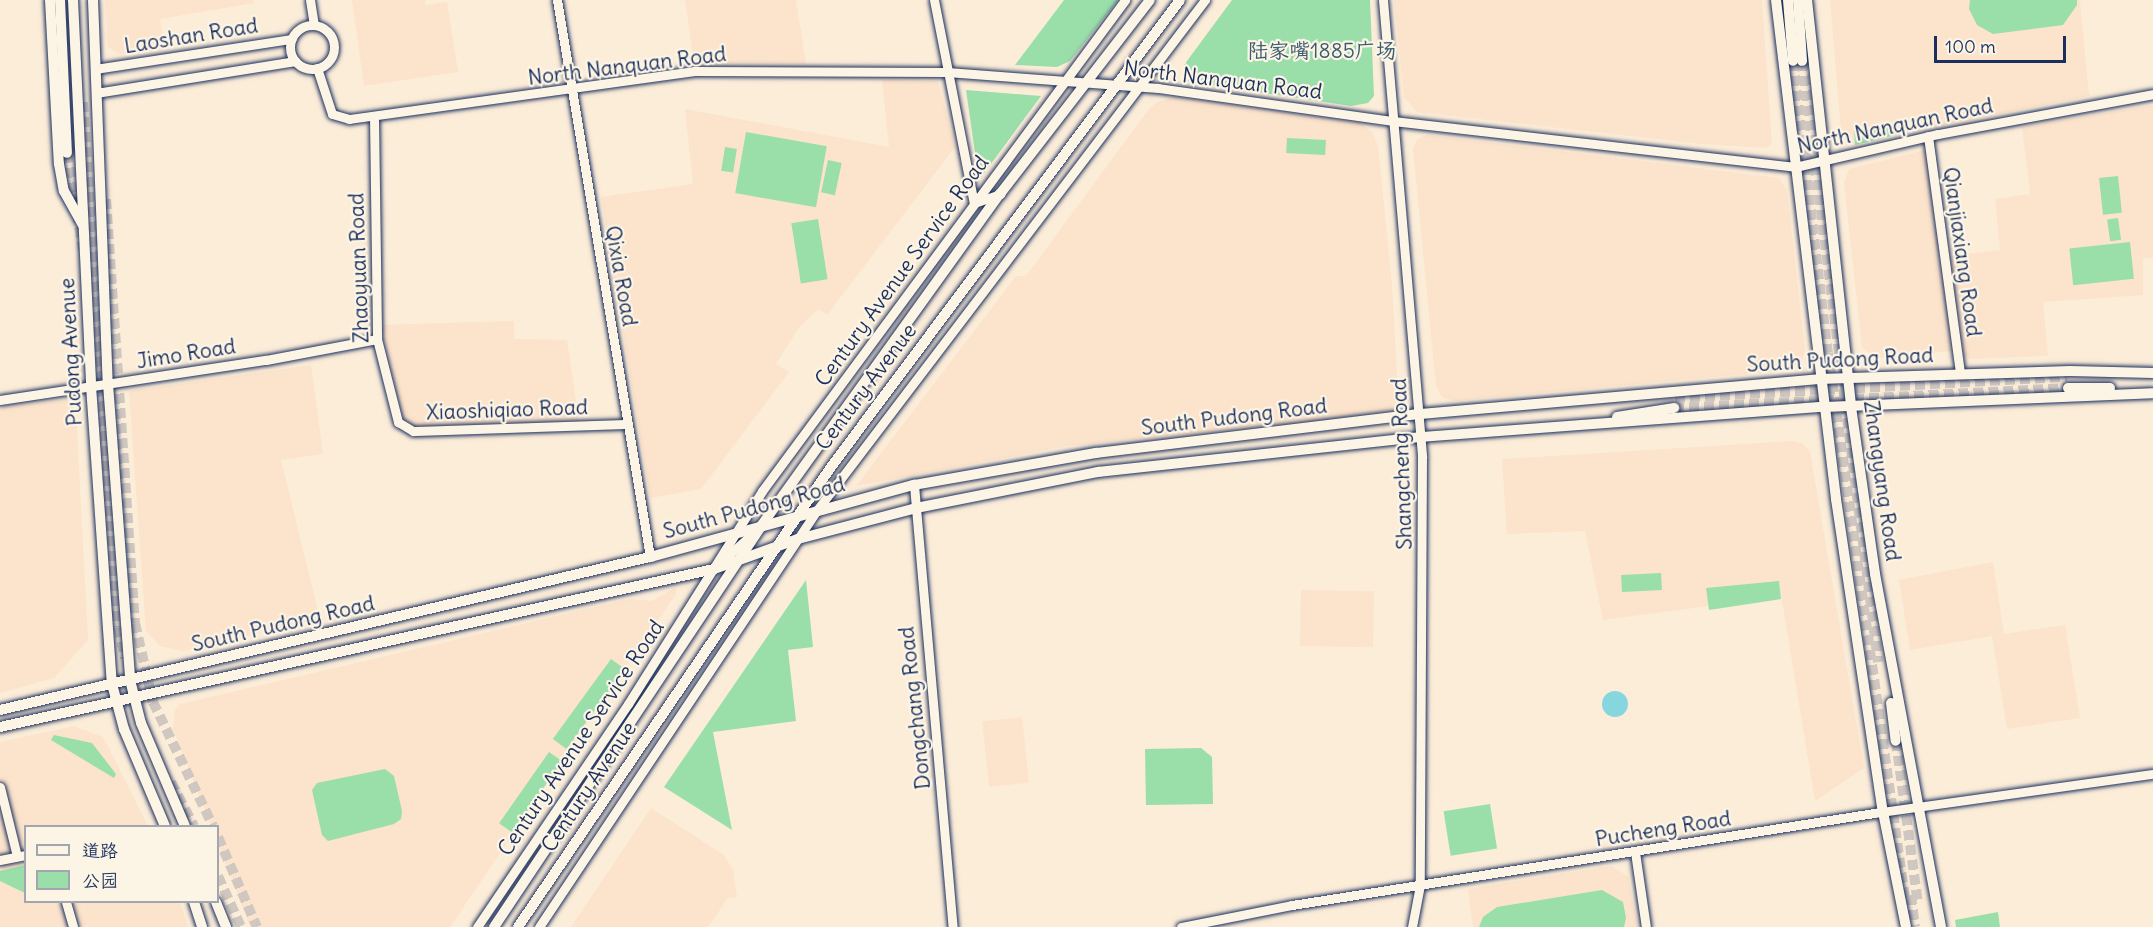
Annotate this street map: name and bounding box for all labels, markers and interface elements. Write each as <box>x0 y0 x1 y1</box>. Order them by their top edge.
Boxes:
street label: Laoshan Road <box>122 13 260 59</box>
scale bar <box>1937 24 2069 62</box>
text: 100 m <box>1945 35 1996 58</box>
park label: 陆家嘴1885广场 <box>1247 38 1397 64</box>
street label: North Nanquan Road <box>526 41 728 91</box>
street label: North Nanquan Road <box>1122 55 1324 105</box>
street label: North Nanquan Road <box>1795 93 1995 159</box>
street label: Century Avenue Service Road <box>810 151 994 391</box>
street label: Qianjiaxiang Road <box>1938 165 1986 339</box>
street label: Zhaoyuan Road <box>344 192 374 344</box>
street label: Qixia Road <box>600 224 642 328</box>
street label: Pudong Avenue <box>55 277 87 427</box>
street label: Century Avenue <box>810 319 922 455</box>
street label: Jimo Road <box>135 334 237 374</box>
street label: South Pudong Road <box>1746 343 1934 377</box>
street label: Shangcheng Road <box>1386 378 1418 550</box>
street label: South Pudong Road <box>1140 393 1328 441</box>
street label: Xiaoshiqiao Road <box>426 395 588 425</box>
street label: Zhangyang Road <box>1858 399 1906 563</box>
street label: South Pudong Road <box>660 472 848 544</box>
street label: South Pudong Road <box>189 591 377 657</box>
street label: Century Avenue Service Road <box>493 615 669 861</box>
street label: Dongchang Road <box>894 625 936 791</box>
street label: Century Avenue <box>536 717 642 857</box>
street label: Pucheng Road <box>1593 806 1733 852</box>
legend <box>24 825 219 903</box>
text: 道路 <box>82 839 118 862</box>
text: 公园 <box>82 869 118 892</box>

